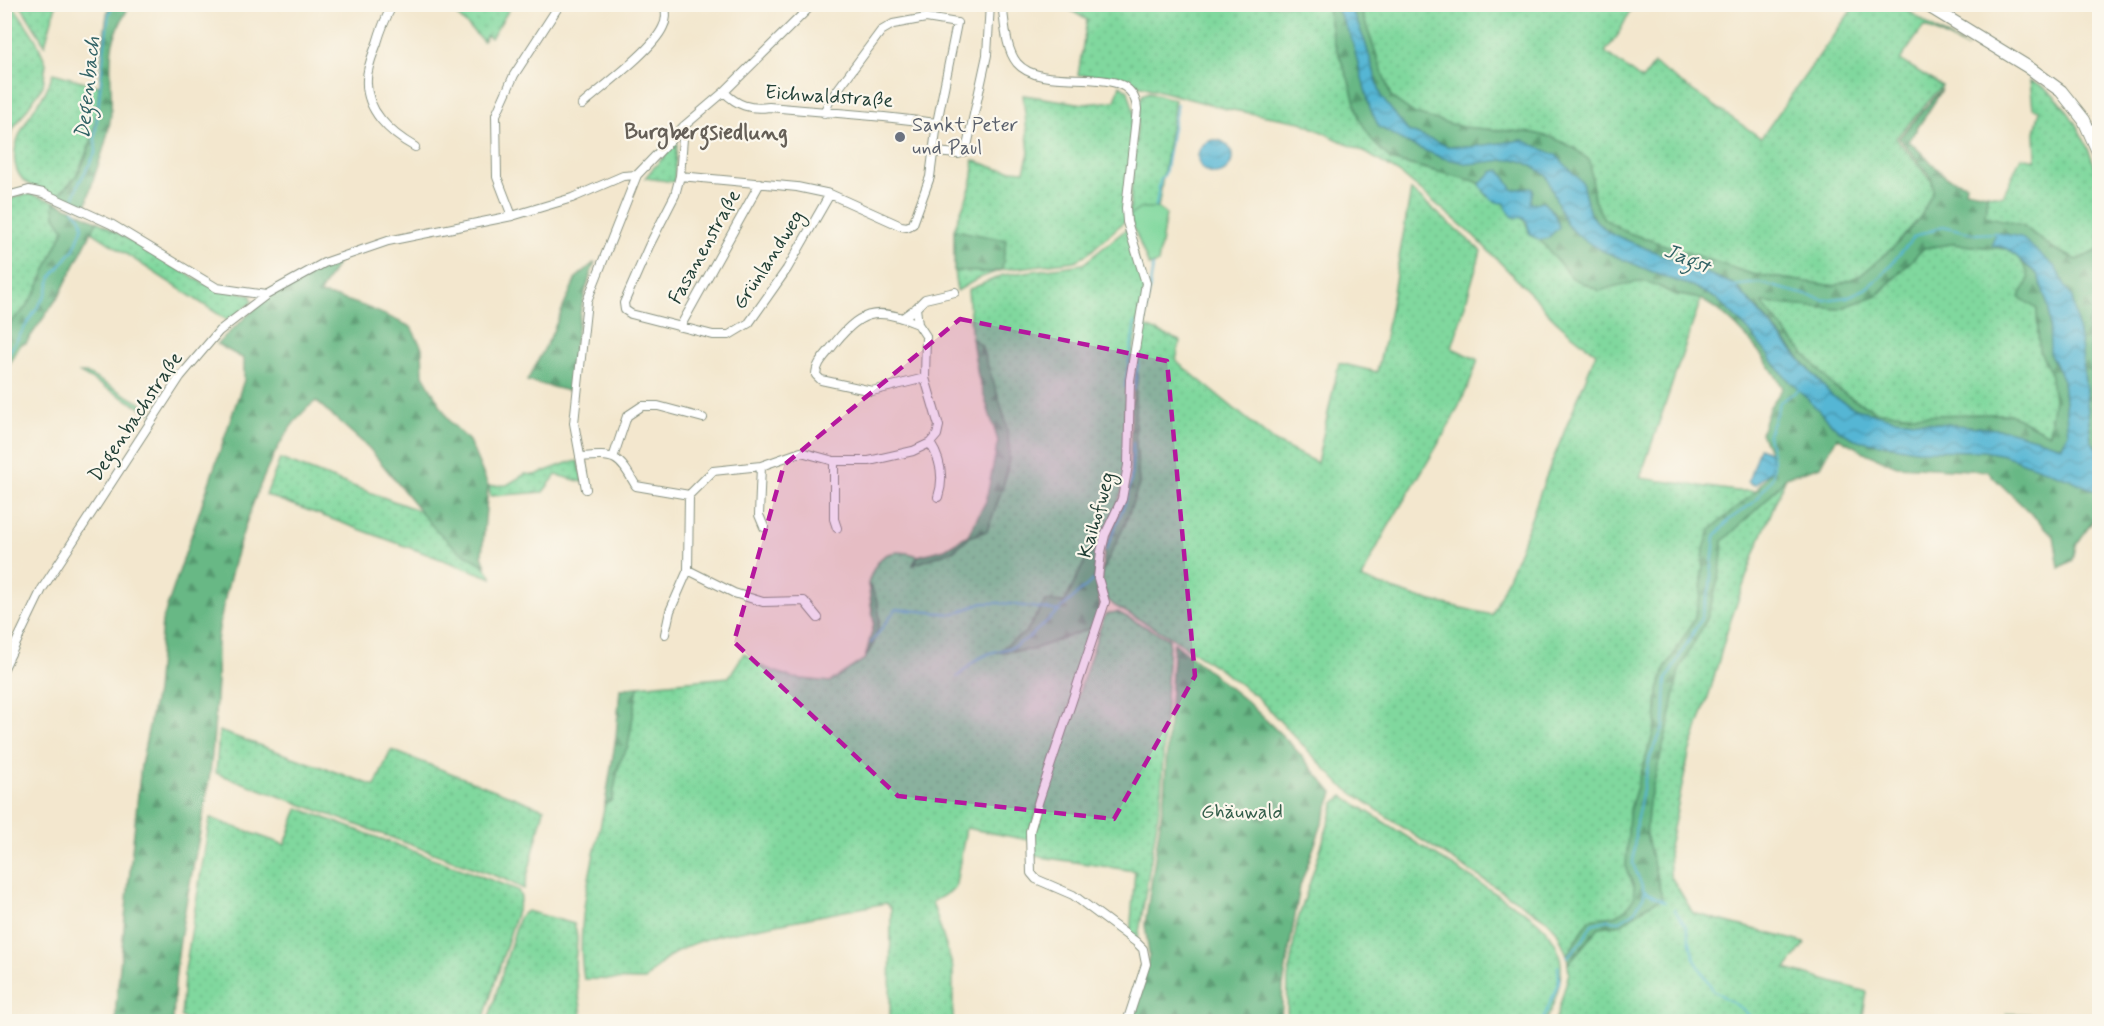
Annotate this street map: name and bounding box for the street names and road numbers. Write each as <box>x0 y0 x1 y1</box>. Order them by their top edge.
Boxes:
street label: Eichwaldstraße <box>764 79 894 115</box>
street label: Fasanenstraße <box>662 185 748 309</box>
street label: Grünlandweg <box>727 205 812 315</box>
street label: Degenbachstraße <box>82 347 191 488</box>
street label: Kaihofweg <box>1072 469 1123 561</box>

